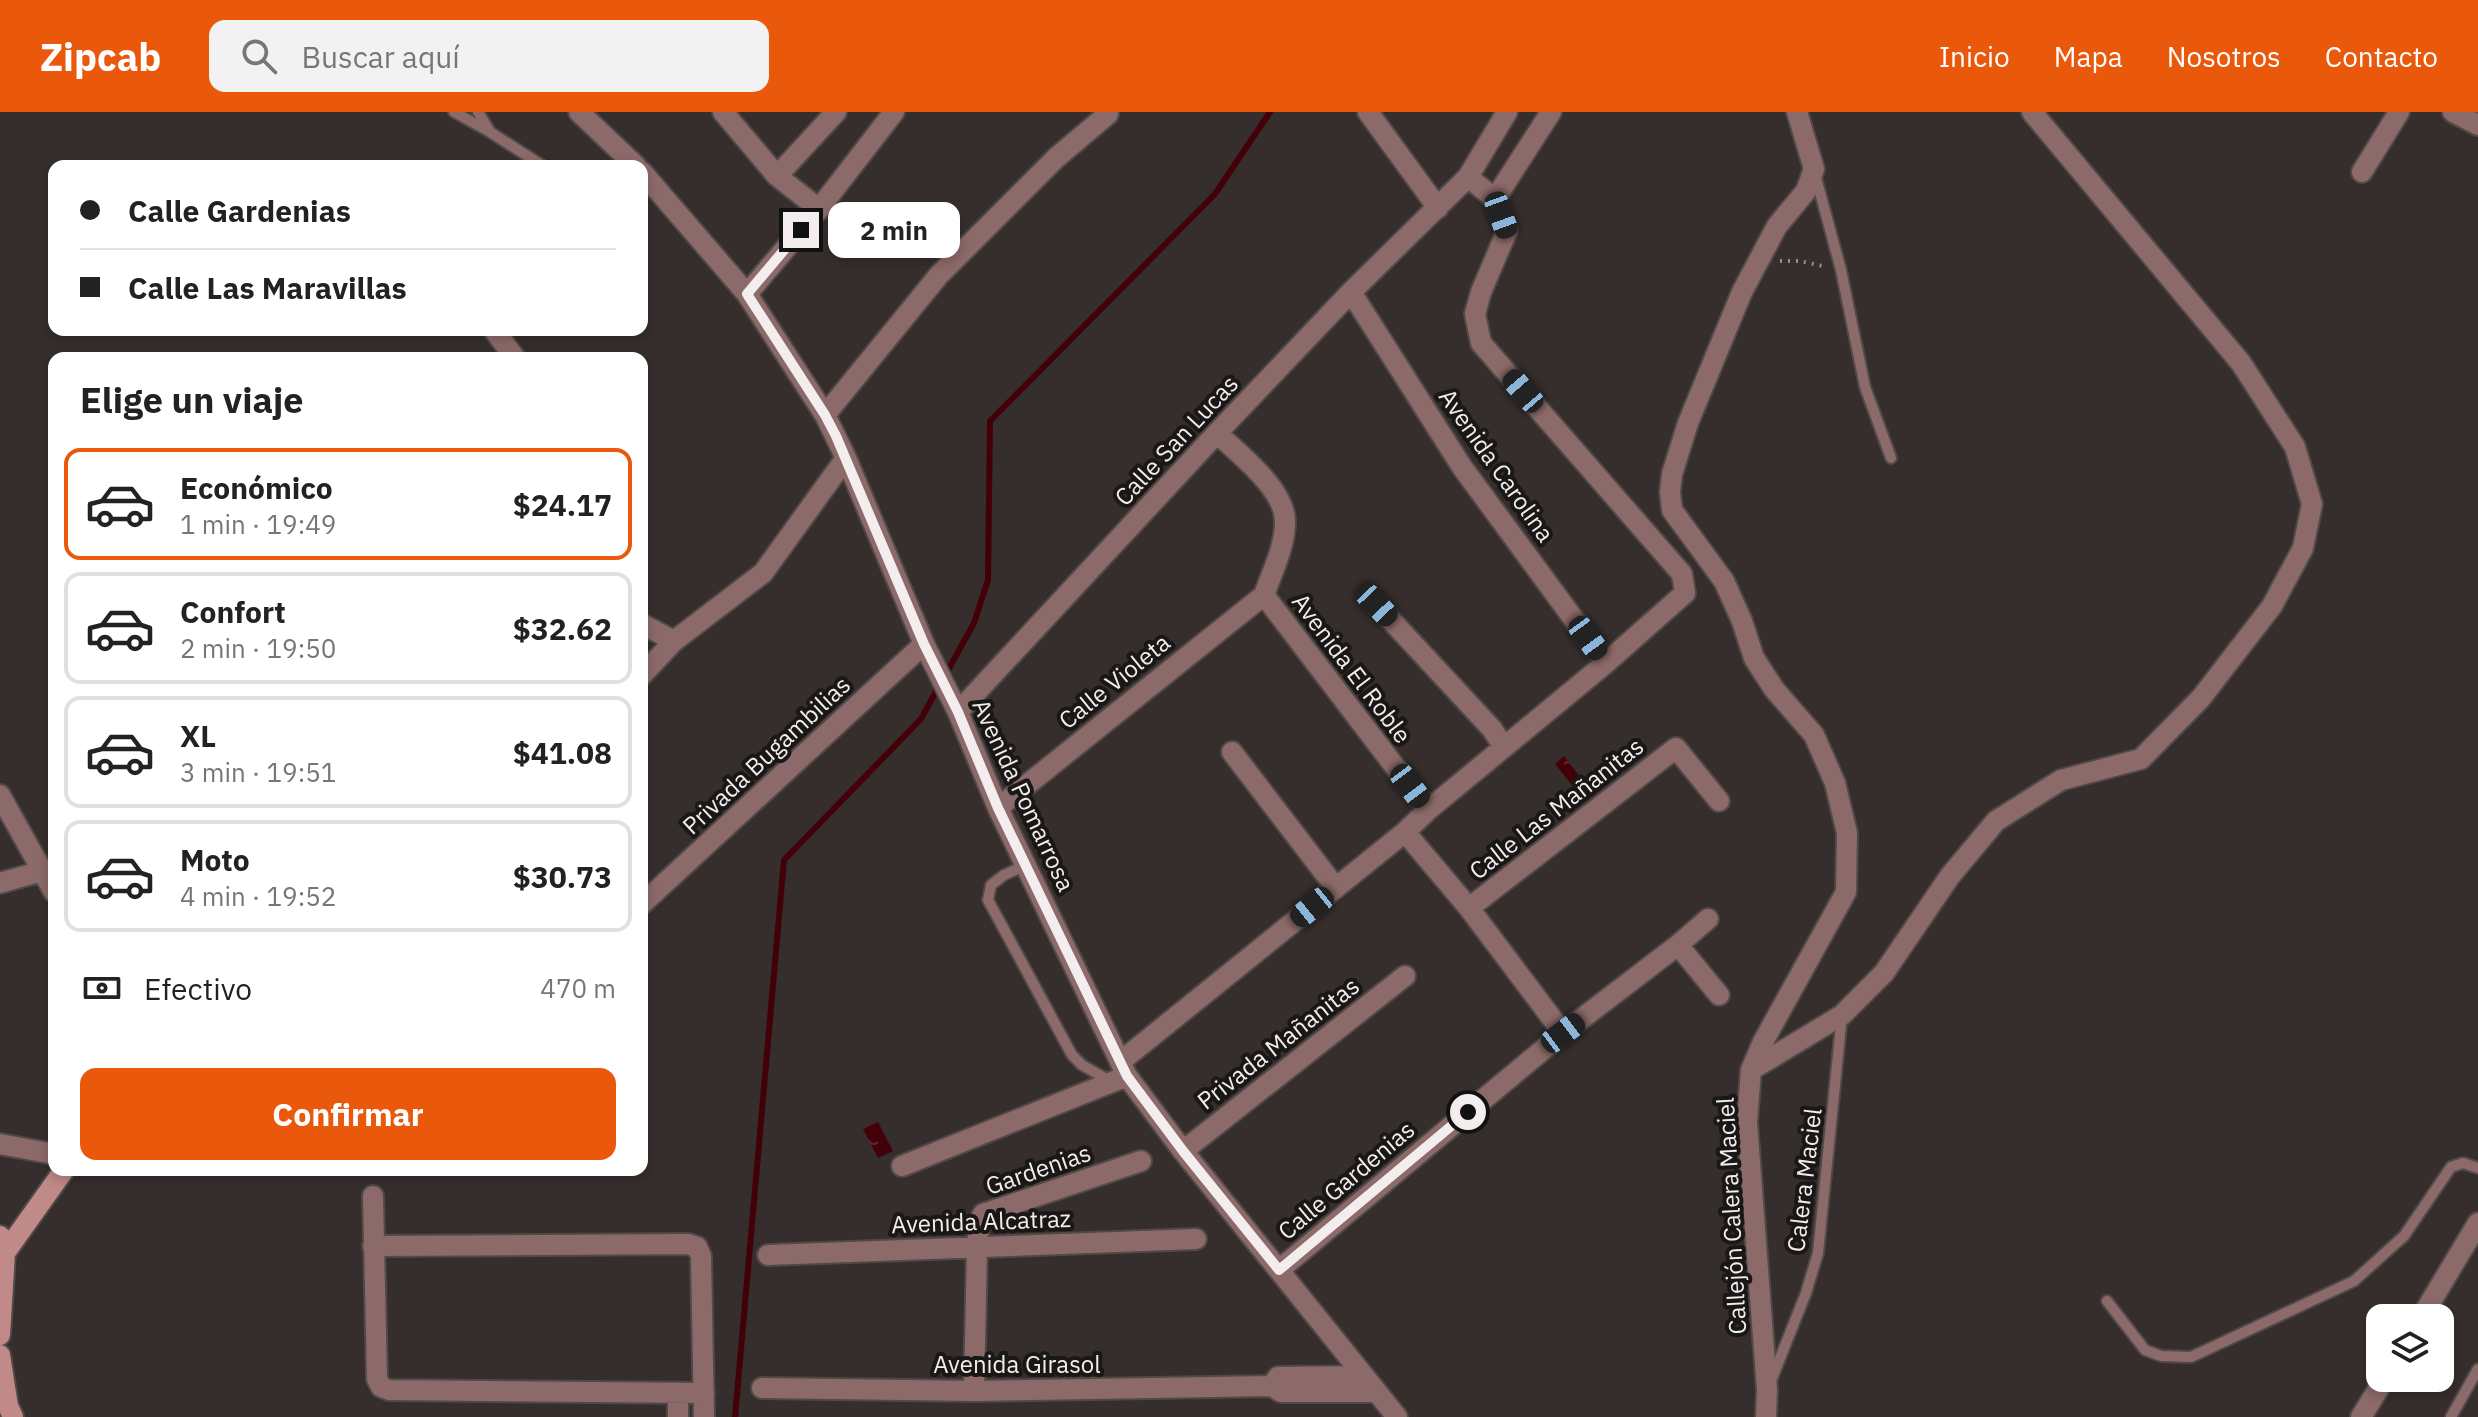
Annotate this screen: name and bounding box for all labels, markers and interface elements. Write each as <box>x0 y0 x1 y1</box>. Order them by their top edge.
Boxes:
search box <box>209 20 769 92</box>
text: Zipcab <box>40 32 161 81</box>
icon: search <box>237 34 281 78</box>
text: Buscar aquí <box>301 37 460 76</box>
text: Inicio <box>1939 38 2010 75</box>
text: Mapa <box>2054 38 2123 75</box>
text: Nosotros <box>2167 38 2281 75</box>
text: Contacto <box>2325 38 2438 75</box>
car <box>1482 188 1520 242</box>
text: Calle Gardenias <box>128 191 351 230</box>
callout: 2 min <box>829 202 961 258</box>
route end <box>783 212 819 248</box>
text: 2 min <box>860 213 928 247</box>
text: Calle Las Maravillas <box>128 268 407 307</box>
car <box>1498 365 1548 417</box>
street label: Calle San Lucas <box>1107 368 1245 512</box>
text: Elige un viaje <box>80 376 304 423</box>
street label: Avenida Carolina <box>1432 382 1562 548</box>
icon: car <box>84 468 156 540</box>
text: Económico <box>180 468 333 507</box>
text: $24.17 <box>513 485 612 524</box>
text: 1 min · 19:49 <box>180 507 336 541</box>
car <box>1352 579 1402 631</box>
street label: Avenida El Roble <box>1285 587 1419 749</box>
icon: car <box>84 592 156 664</box>
text: Confort <box>180 592 286 631</box>
text: $32.62 <box>513 609 612 648</box>
car <box>1564 612 1612 664</box>
street label: Calle Violeta <box>1052 626 1176 736</box>
text: 2 min · 19:50 <box>180 631 336 665</box>
street label: Privada Bugambilias <box>675 669 857 841</box>
street label: Avenida Pomarrosa <box>965 694 1083 896</box>
icon: car <box>84 716 156 788</box>
text: XL <box>180 716 216 755</box>
street label: Calle Las Mañanitas <box>1462 730 1650 886</box>
text: $41.08 <box>513 733 612 772</box>
text: 3 min · 19:51 <box>180 755 336 789</box>
car <box>1386 760 1434 812</box>
icon: car <box>84 840 156 912</box>
text: Moto <box>180 840 250 879</box>
text: $30.73 <box>513 857 612 896</box>
text: 4 min · 19:52 <box>180 879 336 913</box>
car <box>1286 883 1338 931</box>
icon: cash <box>80 966 124 1010</box>
text: Efectivo <box>144 969 252 1008</box>
street label: Privada Mañanitas <box>1190 970 1366 1116</box>
text: 470 m <box>540 971 616 1005</box>
car <box>1537 1009 1589 1057</box>
button: Confirmar <box>80 1068 616 1160</box>
route start <box>1450 1094 1486 1130</box>
street label: Callejón Calera Maciel <box>1709 1097 1753 1335</box>
street label: Calera Maciel <box>1779 1106 1829 1254</box>
street label: Calle Gardenias <box>1271 1113 1421 1247</box>
street label: Gardenias <box>981 1136 1095 1202</box>
street label: Avenida Alcatraz <box>891 1202 1071 1240</box>
map controls <box>2366 1304 2454 1392</box>
button: layers <box>2366 1304 2454 1392</box>
street label: Avenida Girasol <box>933 1348 1101 1380</box>

